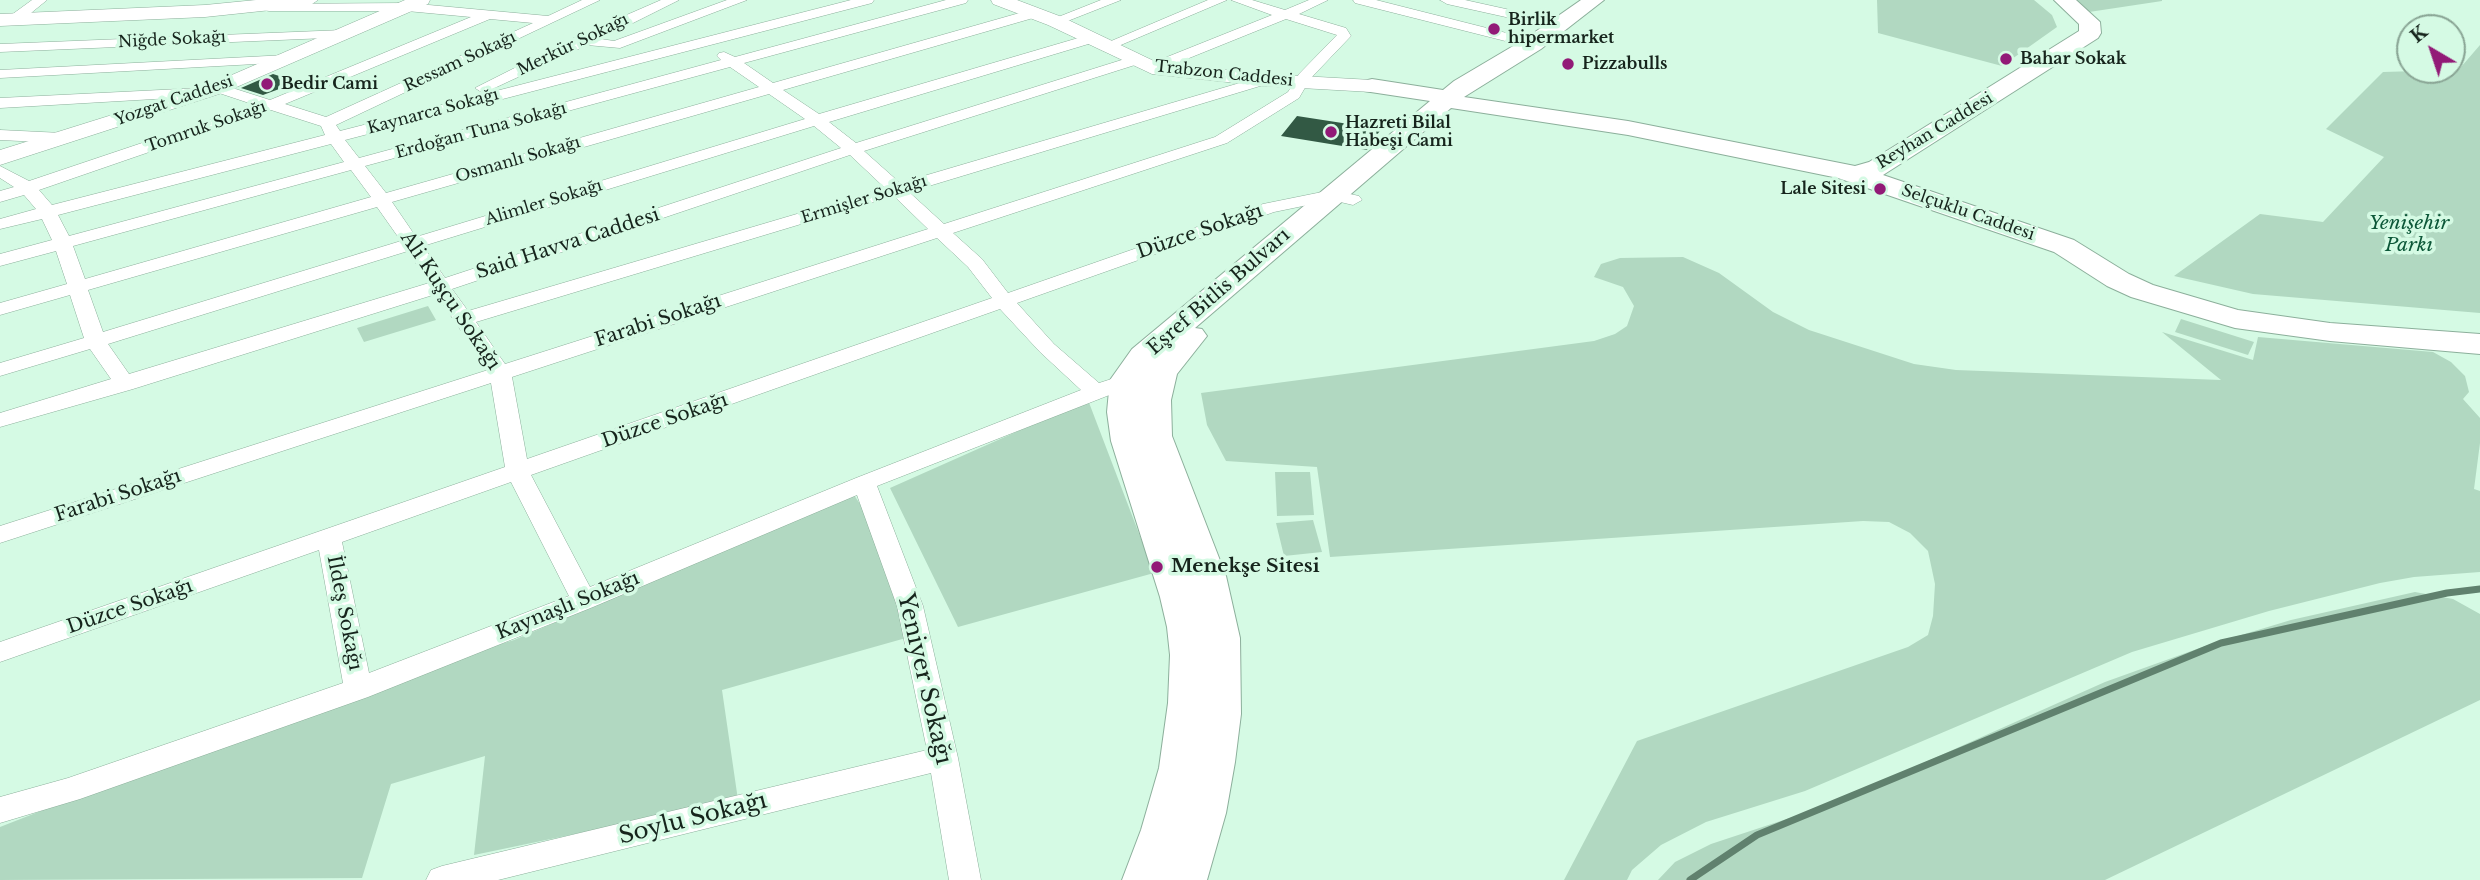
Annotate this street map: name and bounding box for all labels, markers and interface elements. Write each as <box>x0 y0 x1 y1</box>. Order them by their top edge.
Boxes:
street label: Merkür Sokağı <box>514 10 632 80</box>
place label: Birlik hipermarket <box>1508 10 1614 48</box>
north arrow <box>2396 14 2466 84</box>
text: K <box>2405 20 2432 48</box>
marker: Birlik hipermarket <box>1486 21 1502 37</box>
street label: Niğde Sokağı <box>117 28 227 52</box>
street label: Ressam Sokağı <box>401 28 519 96</box>
place label: Bahar Sokak <box>2020 49 2126 69</box>
marker: Bahar Sokak <box>1998 51 2014 67</box>
place label: Pizzabulls <box>1582 54 1668 74</box>
marker: Pizzabulls <box>1560 56 1576 72</box>
street label: Trabzon Caddesi <box>1154 57 1294 91</box>
street label: Yozgat Caddesi <box>112 72 236 130</box>
place label: Bedir Cami <box>281 74 378 94</box>
marker: Bedir Cami <box>259 76 275 92</box>
street label: Kaynarca Sokağı <box>365 85 501 139</box>
street label: Reyhan Caddesi <box>1873 89 1997 173</box>
street label: Tomruk Sokağı <box>143 97 269 157</box>
street label: Erdoğan Tuna Sokağı <box>393 99 569 163</box>
place label: Hazreti Bilal Habeşi Cami <box>1345 113 1453 151</box>
marker: Hazreti Bilal Habeşi Cami <box>1323 124 1339 140</box>
street label: Osmanlı Sokağı <box>453 133 583 187</box>
street label: Ermişler Sokağı <box>799 172 929 228</box>
street label: Alimler Sokağı <box>483 176 605 230</box>
place label: Lale Sitesi <box>1780 179 1866 199</box>
marker: Lale Sitesi <box>1872 181 1888 197</box>
street label: Selçuklu Caddesi <box>1899 181 2037 245</box>
street label: Düzce Sokağı <box>1134 200 1266 264</box>
street label: Said Havva Caddesi <box>473 204 663 284</box>
park label: Yenişehir Parkı <box>2369 213 2449 257</box>
street label: Eşref Bitlis Bulvarı <box>1143 224 1295 360</box>
street label: Ali Kuşçu Sokağı <box>395 228 505 374</box>
street label: Farabi Sokağı <box>592 290 724 352</box>
street label: Düzce Sokağı <box>599 389 731 453</box>
street label: Farabi Sokağı <box>52 465 184 527</box>
street label: İldeş Sokağı <box>322 554 366 672</box>
place label: Menekşe Sitesi <box>1171 556 1320 578</box>
marker: Menekşe Sitesi <box>1149 559 1165 575</box>
street label: Kaynaşlı Sokağı <box>493 567 643 645</box>
street label: Düzce Sokağı <box>64 575 196 639</box>
street label: Yeniyer Sokağı <box>891 591 957 767</box>
street label: Soylu Sokağı <box>616 787 770 851</box>

